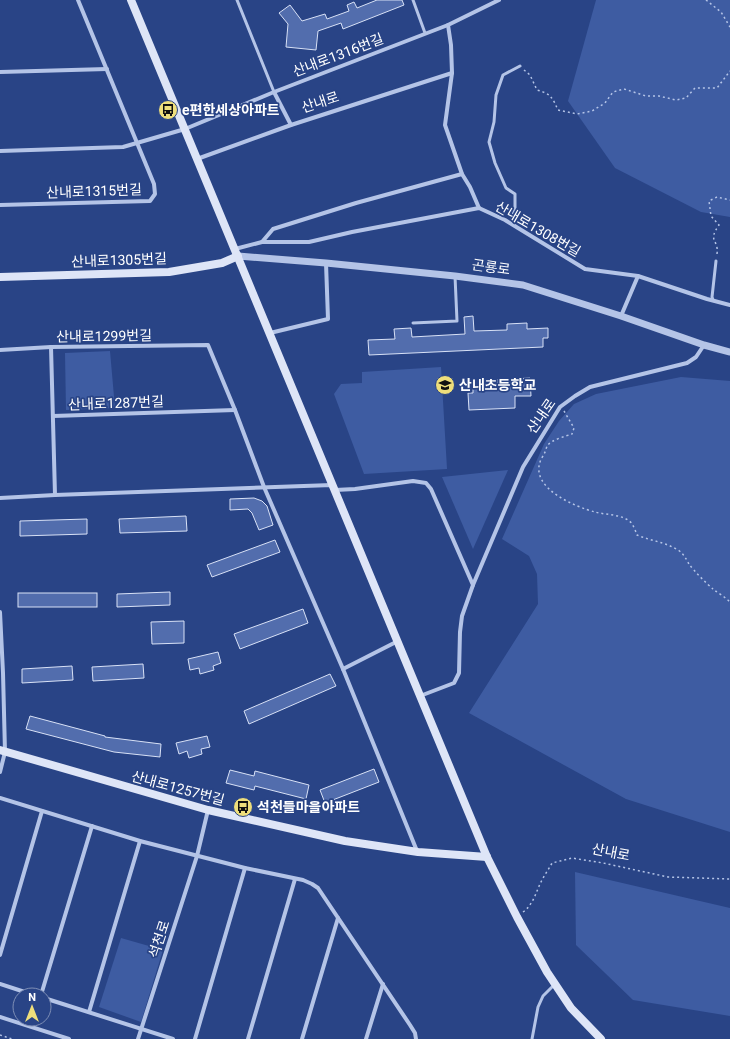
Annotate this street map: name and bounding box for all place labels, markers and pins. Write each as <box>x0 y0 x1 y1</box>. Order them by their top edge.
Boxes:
bus stop icon: e편한세상아파트 <box>157 99 179 121</box>
place label: e편한세상아파트 <box>182 102 280 118</box>
school or university icon: 산내초등학교 <box>434 374 456 396</box>
place label: 산내초등학교 <box>459 377 536 393</box>
bus stop icon: 석천들마을아파트 <box>232 796 254 818</box>
place label: 석천들마을아파트 <box>257 799 360 815</box>

